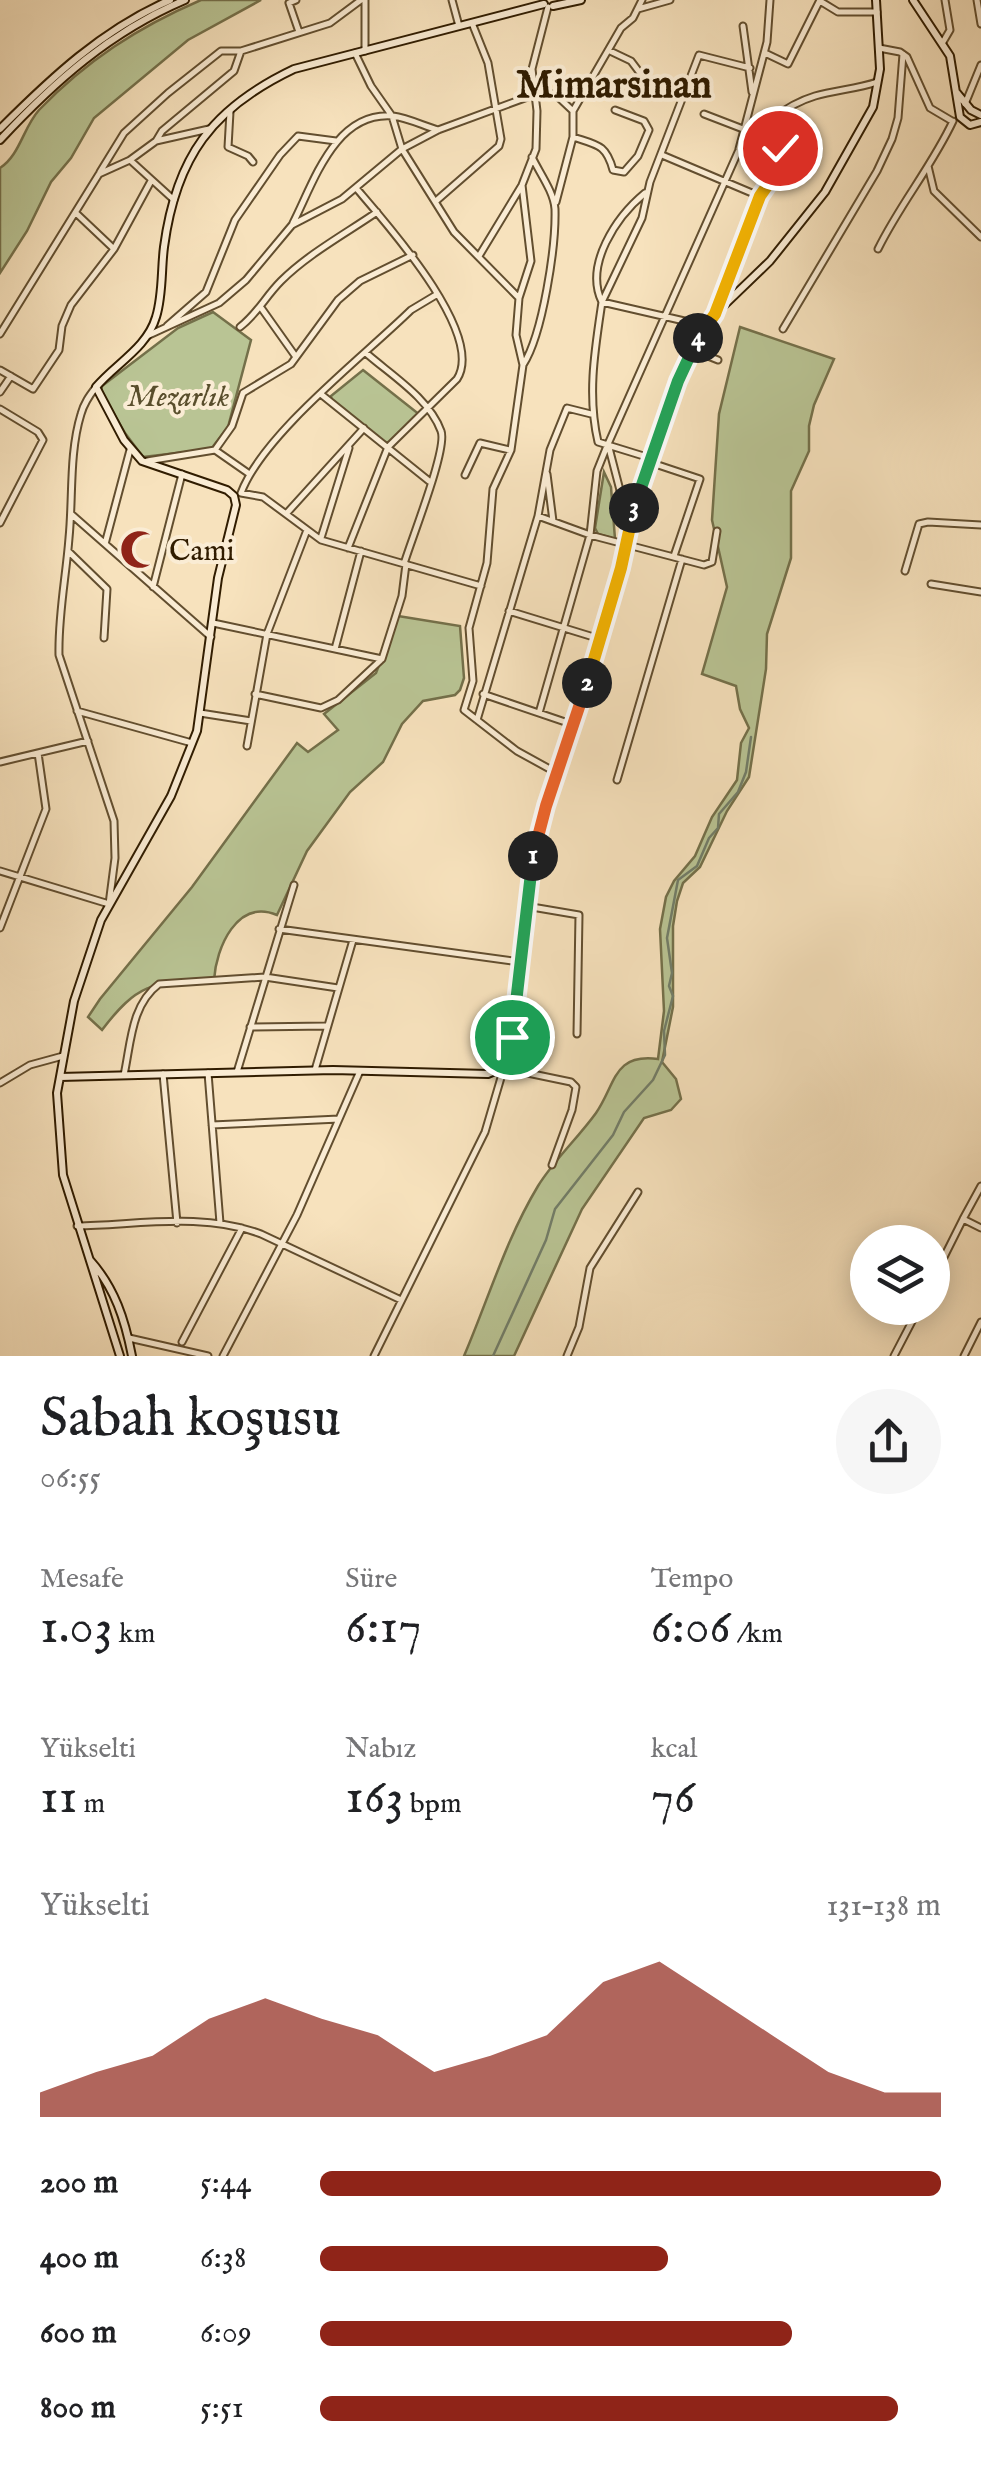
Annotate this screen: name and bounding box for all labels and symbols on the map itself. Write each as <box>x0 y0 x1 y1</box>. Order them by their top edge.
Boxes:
district label: Mimarsinan <box>516 61 712 112</box>
pin <box>738 106 823 191</box>
pin: 4 <box>673 313 723 363</box>
park label: Mezarlık <box>127 379 229 417</box>
pin: 3 <box>609 483 659 533</box>
mosque icon: Cami <box>118 529 160 571</box>
place label: Cami <box>169 533 235 571</box>
pin: 2 <box>562 658 612 708</box>
pin: 1 <box>508 831 558 881</box>
pin <box>470 995 555 1080</box>

